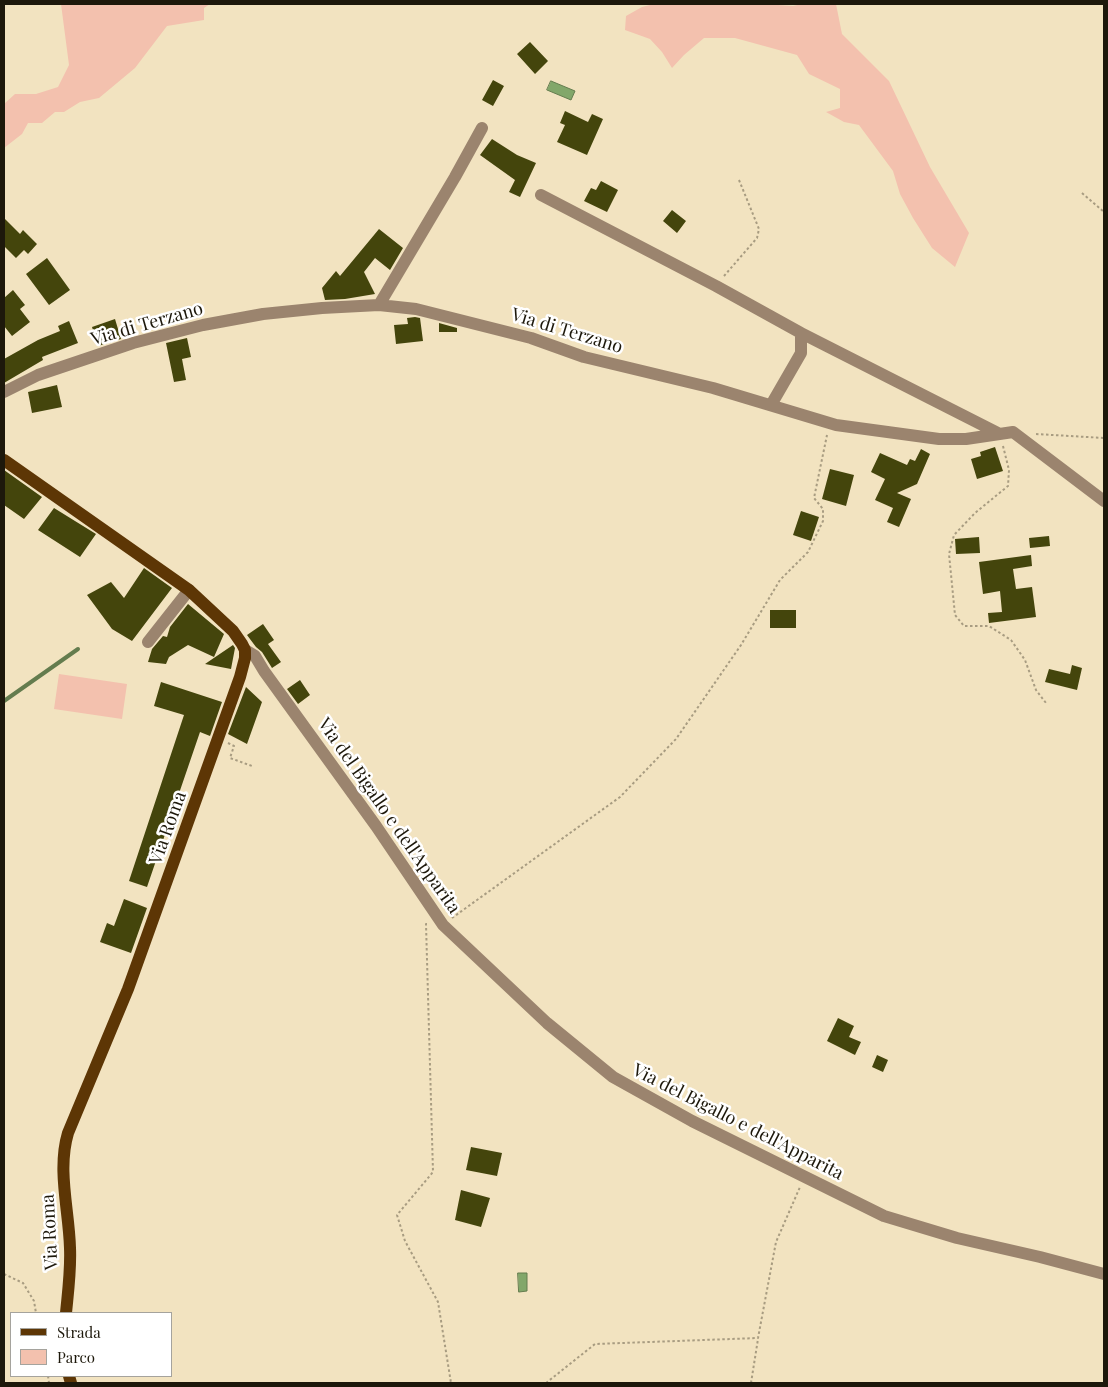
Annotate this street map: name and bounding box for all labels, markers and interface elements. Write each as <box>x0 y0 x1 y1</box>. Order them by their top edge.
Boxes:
street label: Via di Terzano <box>89 298 205 350</box>
street label: Via di Terzano <box>509 304 625 358</box>
street label: Via del Bigallo e dell'Apparita <box>313 714 465 918</box>
street label: Via Roma <box>145 789 191 867</box>
street label: Via del Bigallo e dell'Apparita <box>629 1059 847 1185</box>
street label: Via Roma <box>37 1193 63 1271</box>
legend <box>10 1312 172 1377</box>
text: Strada <box>57 1322 101 1342</box>
text: Parco <box>57 1347 95 1367</box>

